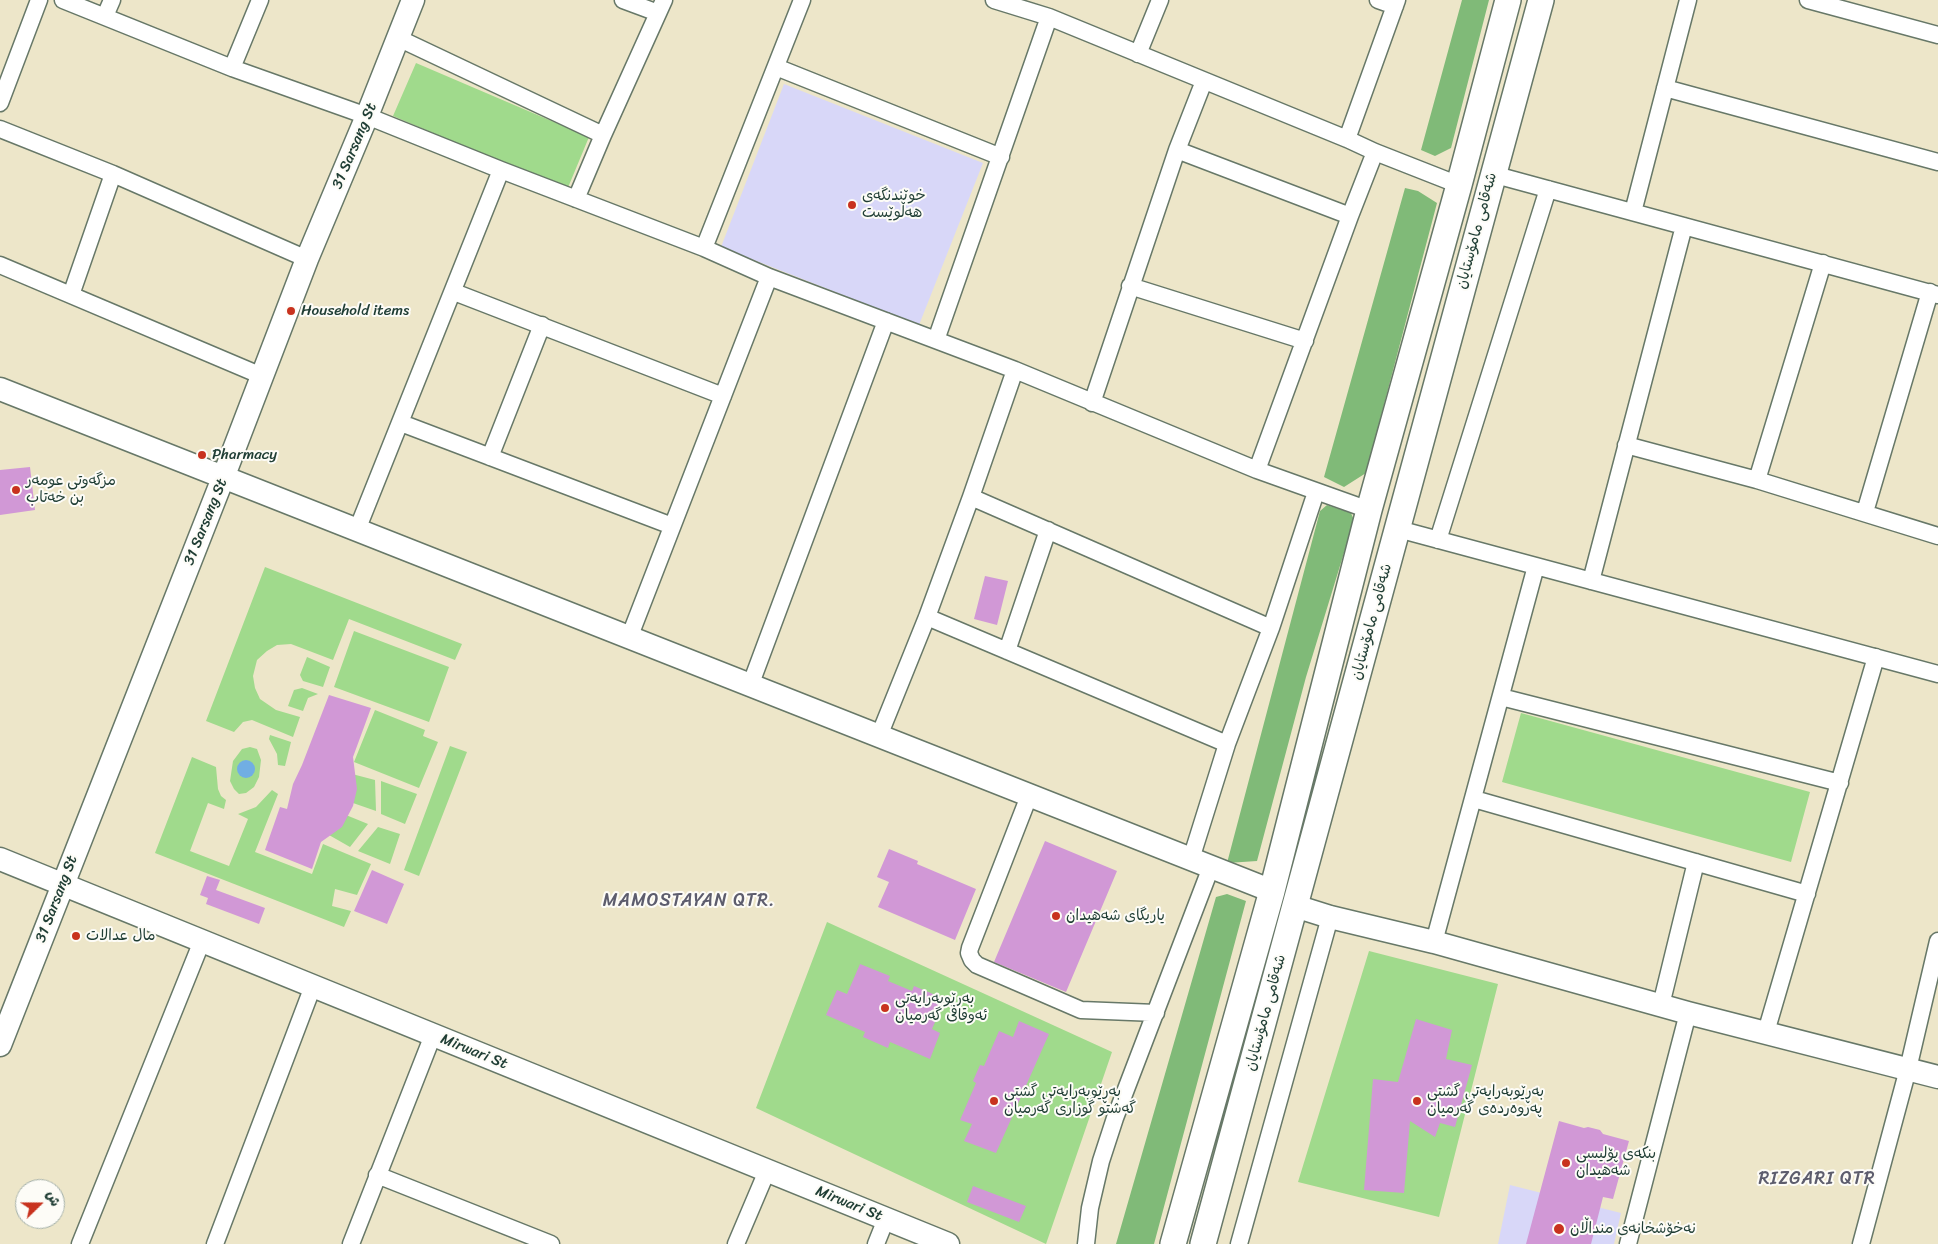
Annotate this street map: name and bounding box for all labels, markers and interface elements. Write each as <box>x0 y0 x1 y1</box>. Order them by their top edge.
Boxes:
street label: 31 Sarsang St <box>329 100 381 192</box>
street label: شەقامی مامۆستایان <box>1453 171 1501 291</box>
place label: خوێندنگەی هەڵوێست <box>862 187 926 222</box>
marker: خوێندنگەی هەڵوێست <box>846 199 858 211</box>
place label: Household items <box>301 302 409 320</box>
marker: Household items <box>285 305 297 317</box>
place label: Pharmacy <box>212 446 277 464</box>
marker: Pharmacy <box>196 449 208 461</box>
place label: مزگەوتی عومەر بن خەتاب <box>26 472 116 507</box>
street label: 31 Sarsang St <box>180 476 232 568</box>
marker: مزگەوتی عومەر بن خەتاب <box>10 484 22 496</box>
street label: شەقامی مامۆستایان <box>1348 562 1396 682</box>
street label: 31 Sarsang St <box>32 853 82 945</box>
district label: MAMOSTAYAN QTR. <box>602 890 776 912</box>
place label: یاریگای شەهیدان <box>1066 907 1165 925</box>
marker: یاریگای شەهیدان <box>1050 910 1062 922</box>
place label: مال عدالات <box>86 927 155 945</box>
marker: مال عدالات <box>70 930 82 942</box>
street label: شەقامی مامۆستایان <box>1242 953 1290 1073</box>
place label: بەڕێوبەرایەتی ئەوقافی گەرمیان <box>895 990 987 1025</box>
marker: بەڕێوبەرایەتی ئەوقافی گەرمیان <box>879 1002 891 1014</box>
street label: Mirwari St <box>438 1030 510 1074</box>
place label: بەڕێوبەرایەتی گشتی گەشتو گوزاری گەرمیان <box>1004 1083 1136 1118</box>
place label: بەڕێوبەرایەتی گشتی پەروەردەی گەرمیان <box>1427 1083 1544 1118</box>
marker: بەڕێوبەرایەتی گشتی گەشتو گوزاری گەرمیان <box>988 1095 1000 1107</box>
marker: بەڕێوبەرایەتی گشتی پەروەردەی گەرمیان <box>1411 1095 1423 1107</box>
place label: بنکەی پۆلیسی شەهیدان <box>1576 1145 1656 1180</box>
marker: بنکەی پۆلیسی شەهیدان <box>1560 1157 1572 1169</box>
district label: RIZGARI QTR <box>1758 1168 1876 1190</box>
north arrow <box>15 1179 65 1229</box>
street label: Mirwari St <box>813 1182 885 1226</box>
text: ش <box>39 1187 68 1210</box>
place label: نەخۆشخانەی منداڵان <box>1570 1220 1696 1238</box>
marker: نەخۆشخانەی منداڵان <box>1552 1222 1566 1236</box>

